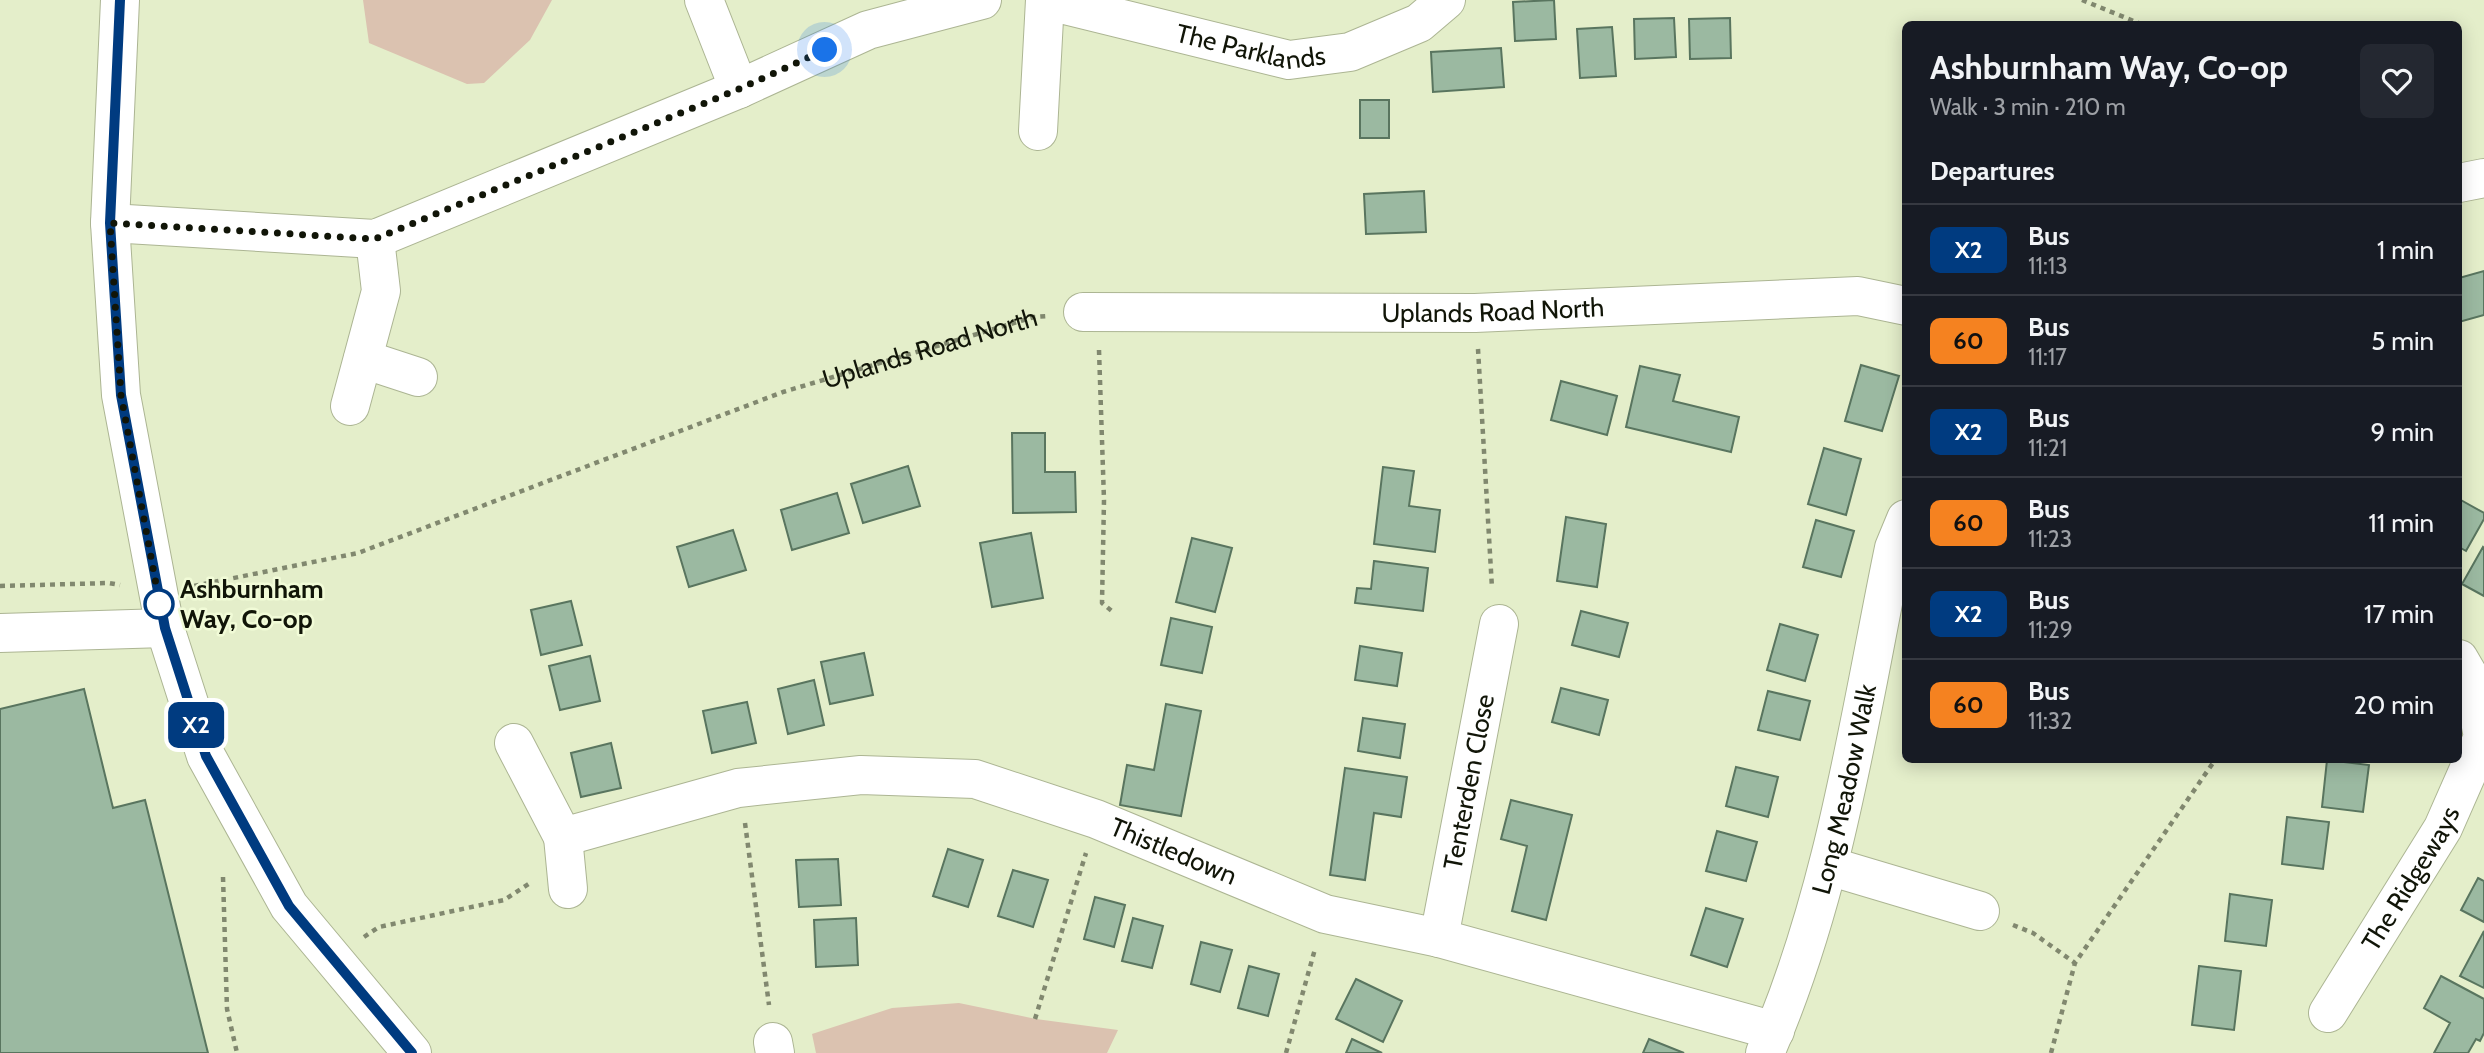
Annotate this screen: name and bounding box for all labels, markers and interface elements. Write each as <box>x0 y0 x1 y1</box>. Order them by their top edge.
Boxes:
street label: The Parklands <box>1173 17 1328 76</box>
your location <box>807 32 842 67</box>
button: heart <box>2360 44 2434 118</box>
text: Ashburnham Way, Co-op <box>1930 47 2288 87</box>
text: Walk · 3 min · 210 m <box>1930 93 2126 121</box>
text: Departures <box>1930 155 2054 187</box>
text: Bus <box>2028 220 2069 252</box>
text: 1 min <box>2377 234 2434 266</box>
text: X2 <box>1955 235 1982 264</box>
text: 11:13 <box>2028 252 2068 280</box>
street label: Uplands Road North <box>1382 291 1605 329</box>
street label: Uplands Road North <box>819 301 1041 395</box>
text: Bus <box>2028 311 2069 343</box>
text: 5 min <box>2371 325 2434 357</box>
text: 60 <box>1953 326 1984 355</box>
text: 11:17 <box>2028 343 2067 371</box>
text: Bus <box>2028 402 2069 434</box>
text: 9 min <box>2371 416 2434 448</box>
text: X2 <box>1955 417 1982 446</box>
text: 11:21 <box>2028 434 2067 462</box>
text: Bus <box>2028 493 2069 525</box>
text: 11 min <box>2368 507 2434 539</box>
text: 60 <box>1953 508 1984 537</box>
text: 11:23 <box>2028 525 2072 553</box>
place label: Ashburnham Way, Co-op <box>180 573 324 635</box>
text: Bus <box>2028 584 2069 616</box>
marker: Ashburnham Way, Co-op <box>144 589 174 619</box>
text: 17 min <box>2364 598 2434 630</box>
text: X2 <box>1955 599 1982 628</box>
text: 11:29 <box>2028 616 2073 644</box>
text: Bus <box>2028 675 2069 707</box>
street label: Long Meadow Walk <box>1805 681 1883 898</box>
text: 20 min <box>2354 689 2434 721</box>
text: 60 <box>1953 690 1984 719</box>
street label: Tenterden Close <box>1436 691 1501 872</box>
line badge: X2 <box>164 702 228 748</box>
text: 11:32 <box>2028 707 2072 735</box>
text: X2 <box>182 710 210 739</box>
street label: The Ridgeways <box>2355 801 2467 957</box>
street label: Thistledown <box>1106 811 1242 892</box>

